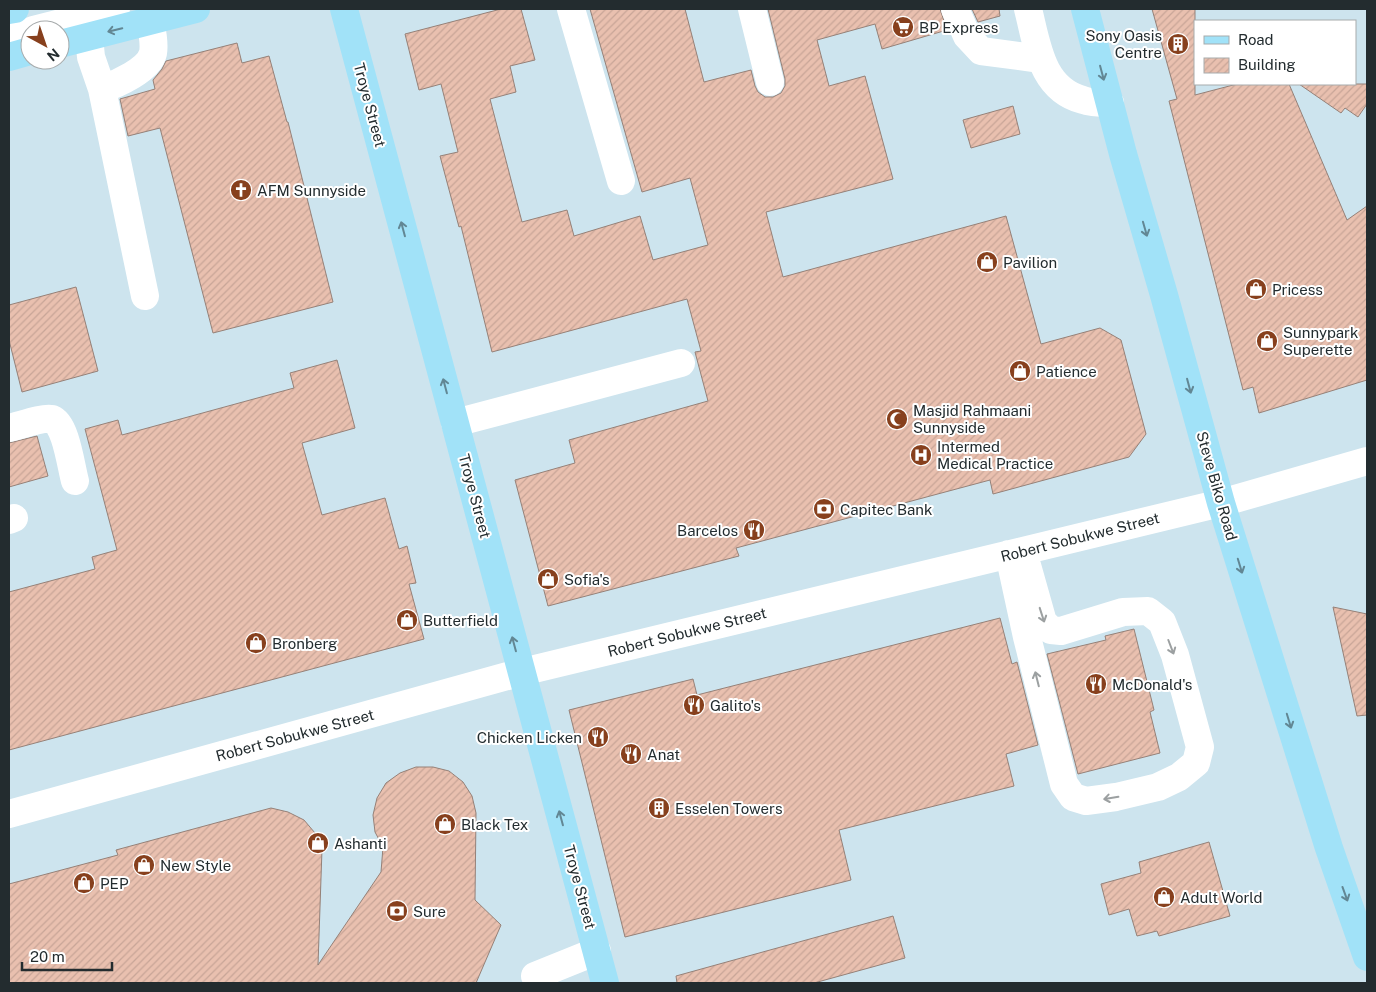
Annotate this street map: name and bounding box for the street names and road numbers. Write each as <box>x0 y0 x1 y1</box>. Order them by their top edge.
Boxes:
street label: Troye Street <box>351 61 389 149</box>
street label: Steve Biko Road <box>1193 429 1241 543</box>
street label: Troye Street <box>456 452 494 540</box>
street label: Robert Sobukwe Street <box>999 509 1161 565</box>
street label: Robert Sobukwe Street <box>606 604 768 660</box>
street label: Robert Sobukwe Street <box>214 706 376 764</box>
street label: Troye Street <box>561 843 599 931</box>

